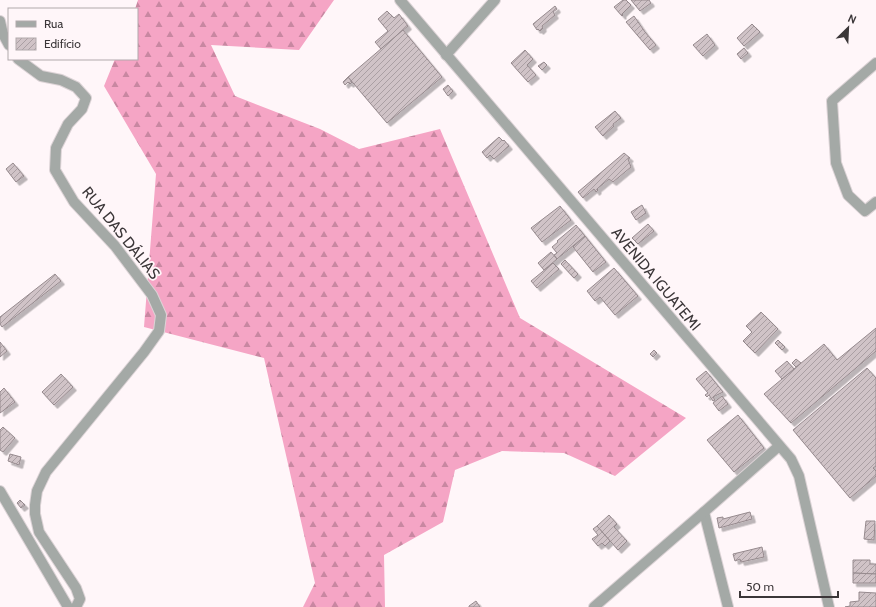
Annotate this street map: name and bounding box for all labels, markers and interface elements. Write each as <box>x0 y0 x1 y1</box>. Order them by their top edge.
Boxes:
legend <box>8 8 138 60</box>
north arrow <box>828 8 868 48</box>
text: N <box>846 11 858 27</box>
text: Rua <box>44 16 63 31</box>
text: Edifício <box>44 36 81 51</box>
street label: RUA DAS DÁLIAS <box>78 183 165 283</box>
street label: AVENIDA IGUATEMI <box>608 224 704 334</box>
scale bar <box>740 573 838 599</box>
text: 50 m <box>746 579 774 594</box>

